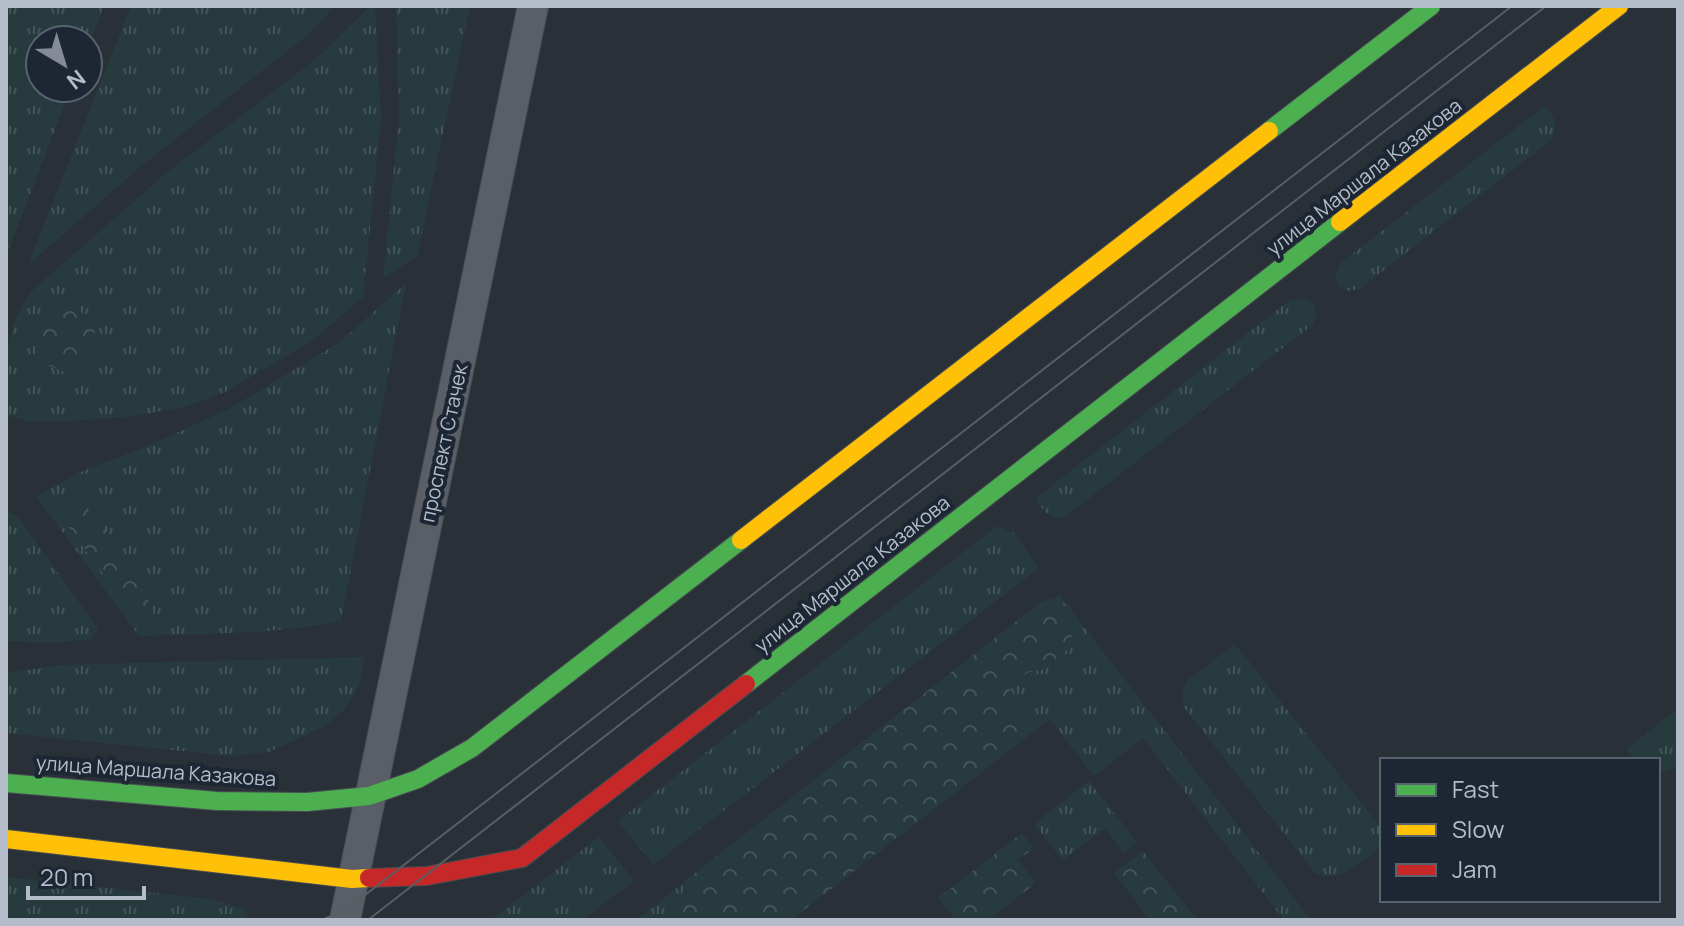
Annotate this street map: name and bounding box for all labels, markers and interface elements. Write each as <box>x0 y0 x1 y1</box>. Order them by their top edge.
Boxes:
north arrow <box>24 24 104 104</box>
text: N <box>61 63 92 96</box>
street label: улица Маршала Казакова <box>1261 92 1467 261</box>
street label: проспект Стачек <box>414 360 474 524</box>
street label: улица Маршала Казакова <box>749 489 955 658</box>
street label: улица Маршала Казакова <box>35 749 277 792</box>
legend <box>1380 758 1660 902</box>
text: Fast <box>1452 772 1499 805</box>
text: Slow <box>1452 812 1505 845</box>
scale bar <box>28 850 144 900</box>
text: Jam <box>1452 852 1497 885</box>
text: 20 m <box>40 860 93 893</box>

